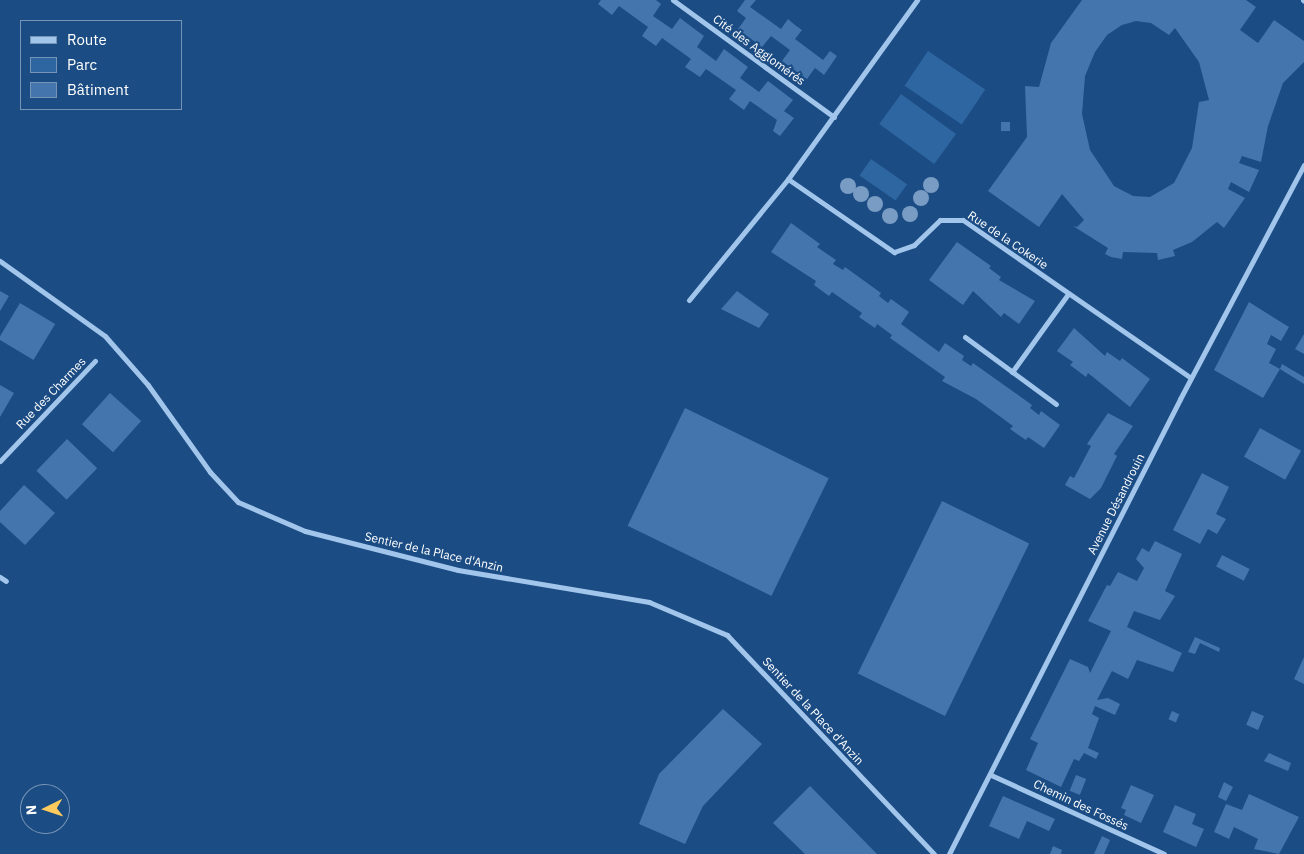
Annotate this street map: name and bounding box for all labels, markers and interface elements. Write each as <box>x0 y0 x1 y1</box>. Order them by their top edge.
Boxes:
street label: Cité des Agglomérés <box>710 12 808 88</box>
legend <box>20 20 182 110</box>
text: Route <box>67 30 107 49</box>
text: Parc <box>67 55 97 74</box>
text: Bâtiment <box>67 80 129 99</box>
street label: Rue de la Cokerie <box>965 208 1051 272</box>
street label: Rue des Charmes <box>13 354 89 432</box>
street label: Avenue Désandrouin <box>1084 451 1148 557</box>
street label: Sentier de la Place d'Anzin <box>363 529 505 575</box>
street label: Sentier de la Place d'Anzin <box>759 654 867 768</box>
street label: Chemin des Fossés <box>1031 777 1131 833</box>
north arrow <box>20 784 70 834</box>
text: N <box>22 804 40 816</box>

